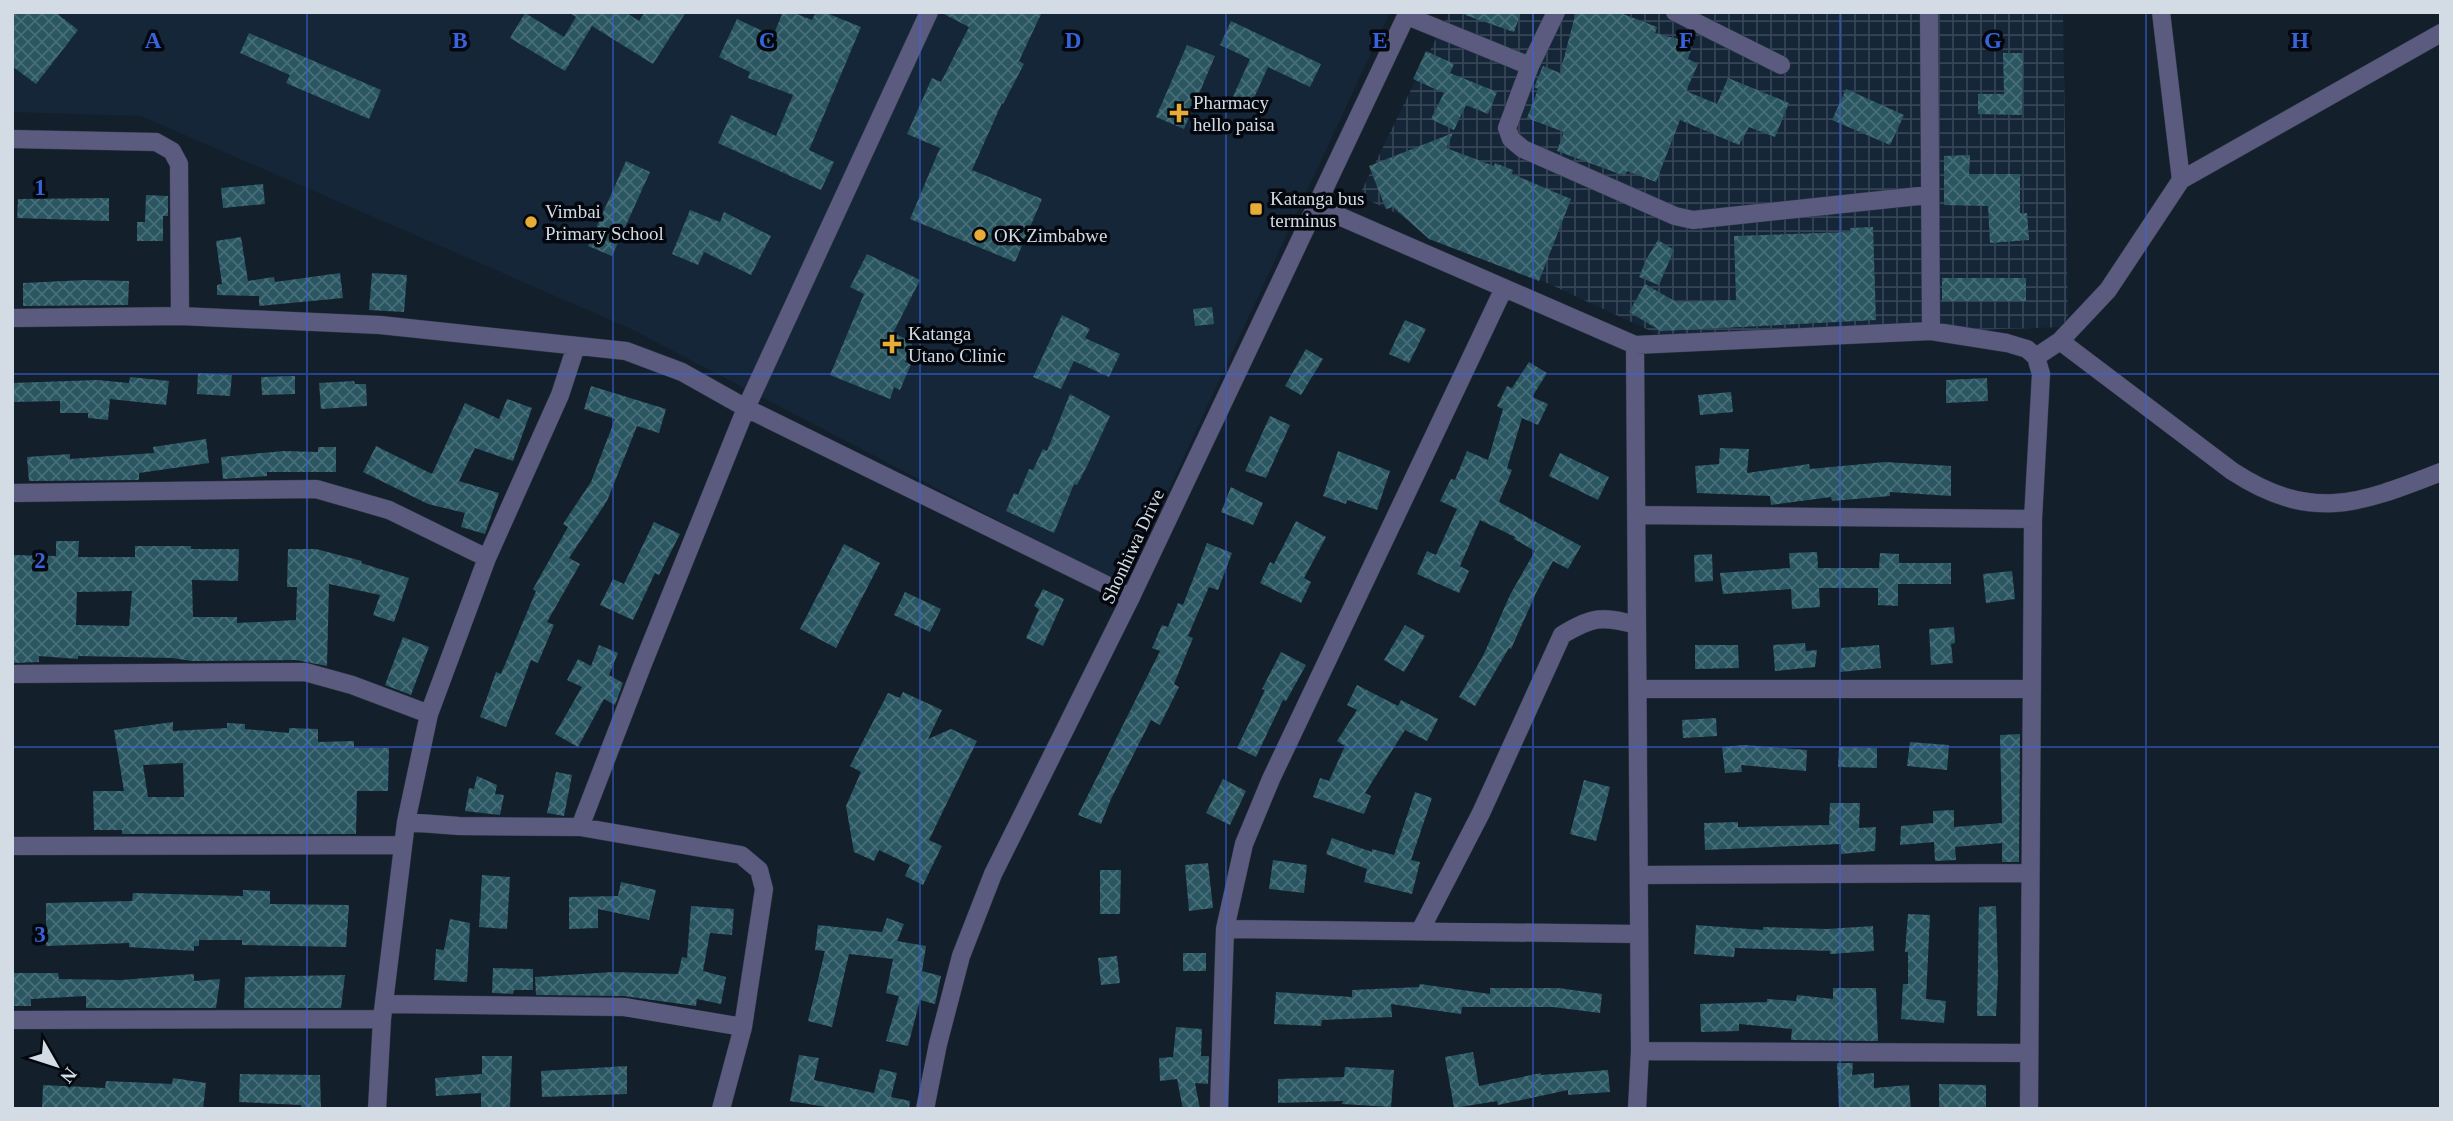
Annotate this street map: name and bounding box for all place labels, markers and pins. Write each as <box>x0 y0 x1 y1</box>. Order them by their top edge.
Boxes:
place label: Pharmacy hello paisa <box>1193 92 1275 135</box>
marker: Pharmacy hello paisa <box>1171 105 1187 121</box>
place label: Katanga bus terminus <box>1270 188 1364 231</box>
place label: Vimbai Primary School <box>545 201 664 244</box>
marker: Katanga bus terminus <box>1248 201 1264 217</box>
marker: Vimbai Primary School <box>523 214 539 230</box>
place label: OK Zimbabwe <box>994 225 1107 246</box>
marker: OK Zimbabwe <box>972 227 988 243</box>
place label: Katanga Utano Clinic <box>908 323 1006 366</box>
marker: Katanga Utano Clinic <box>882 334 902 354</box>

